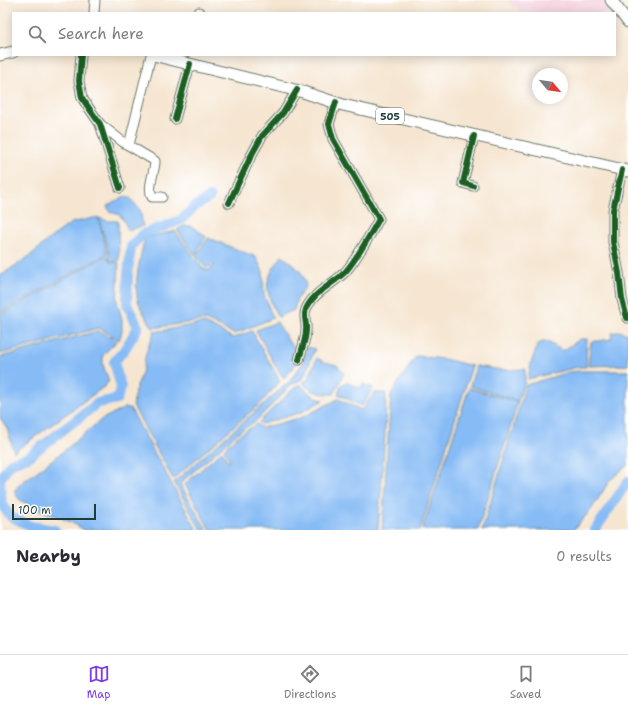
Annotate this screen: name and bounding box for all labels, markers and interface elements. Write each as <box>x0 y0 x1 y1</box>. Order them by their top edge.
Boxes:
search box <box>12 12 616 56</box>
icon: search <box>26 23 48 45</box>
text: Search here <box>58 24 144 44</box>
north arrow <box>532 68 568 104</box>
road number: 505 <box>376 108 404 124</box>
scale bar <box>12 502 96 521</box>
text: 100 m <box>18 503 51 518</box>
text: Nearby <box>16 545 81 567</box>
text: 0 results <box>556 548 612 565</box>
tab: Map <box>87 663 110 702</box>
tab: Directions <box>284 663 336 702</box>
tab: Saved <box>510 663 541 702</box>

